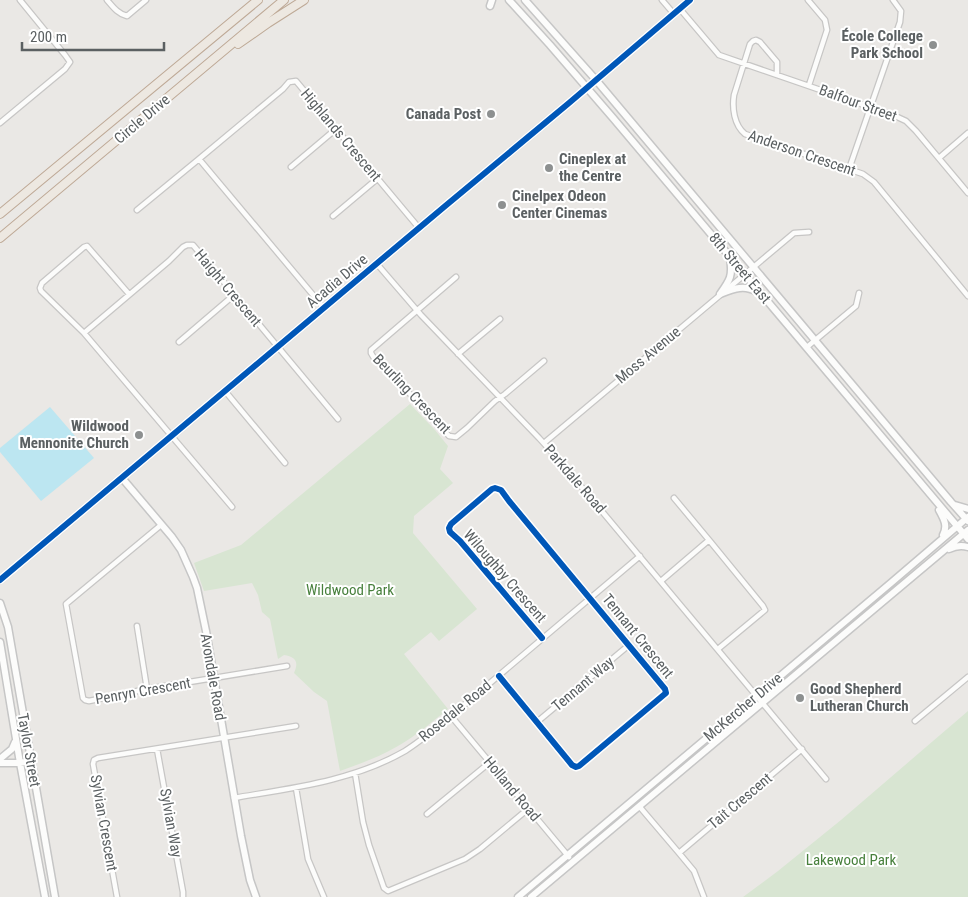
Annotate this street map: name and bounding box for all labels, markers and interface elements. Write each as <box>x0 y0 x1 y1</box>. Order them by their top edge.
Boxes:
scale bar <box>22 20 165 52</box>
place label: École College Park School <box>842 27 923 62</box>
text: 200 m <box>30 28 67 46</box>
marker: École College Park School <box>927 39 939 51</box>
street label: Balfour Street <box>817 81 899 125</box>
street label: Highlands Crescent <box>297 85 385 185</box>
street label: Circle Drive <box>110 91 174 147</box>
place label: Canada Post <box>406 105 481 123</box>
marker: Canada Post <box>485 108 497 120</box>
street label: Anderson Crescent <box>746 126 858 180</box>
place label: Cineplex at the Centre <box>559 150 627 185</box>
marker: Cineplex at the Centre <box>543 162 555 174</box>
place label: Cinelpex Odeon Center Cinemas <box>512 187 607 222</box>
marker: Cinelpex Odeon Center Cinemas <box>496 199 508 211</box>
street label: 8th Street East <box>705 229 775 307</box>
street label: Haight Crescent <box>191 246 265 330</box>
street label: Acadia Drive <box>303 250 371 312</box>
street label: Moss Avenue <box>612 323 684 387</box>
street label: Beurling Crescent <box>369 350 455 438</box>
place label: Wildwood Mennonite Church <box>19 417 129 452</box>
marker: Wildwood Mennonite Church <box>133 429 145 441</box>
street label: Parkdale Road <box>540 441 610 517</box>
street label: Wiloughby Crescent <box>460 526 550 626</box>
park label: Wildwood Park <box>306 581 394 599</box>
street label: Tennant Crescent <box>598 590 678 682</box>
street label: Avondale Road <box>196 632 230 722</box>
street label: Tennant Way <box>548 653 618 715</box>
street label: McKercher Drive <box>700 669 786 745</box>
street label: Penryn Crescent <box>94 674 192 708</box>
street label: Rosedale Road <box>415 676 495 746</box>
place label: Good Shepherd Lutheran Church <box>810 680 909 715</box>
marker: Good Shepherd Lutheran Church <box>794 692 806 704</box>
street label: Taylor Street <box>14 712 44 788</box>
street label: Holland Road <box>480 753 544 825</box>
street label: Tait Crescent <box>704 769 776 833</box>
street label: Sylvian Crescent <box>87 773 121 873</box>
street label: Sylvian Way <box>156 787 186 859</box>
park label: Lakewood Park <box>806 851 896 869</box>

